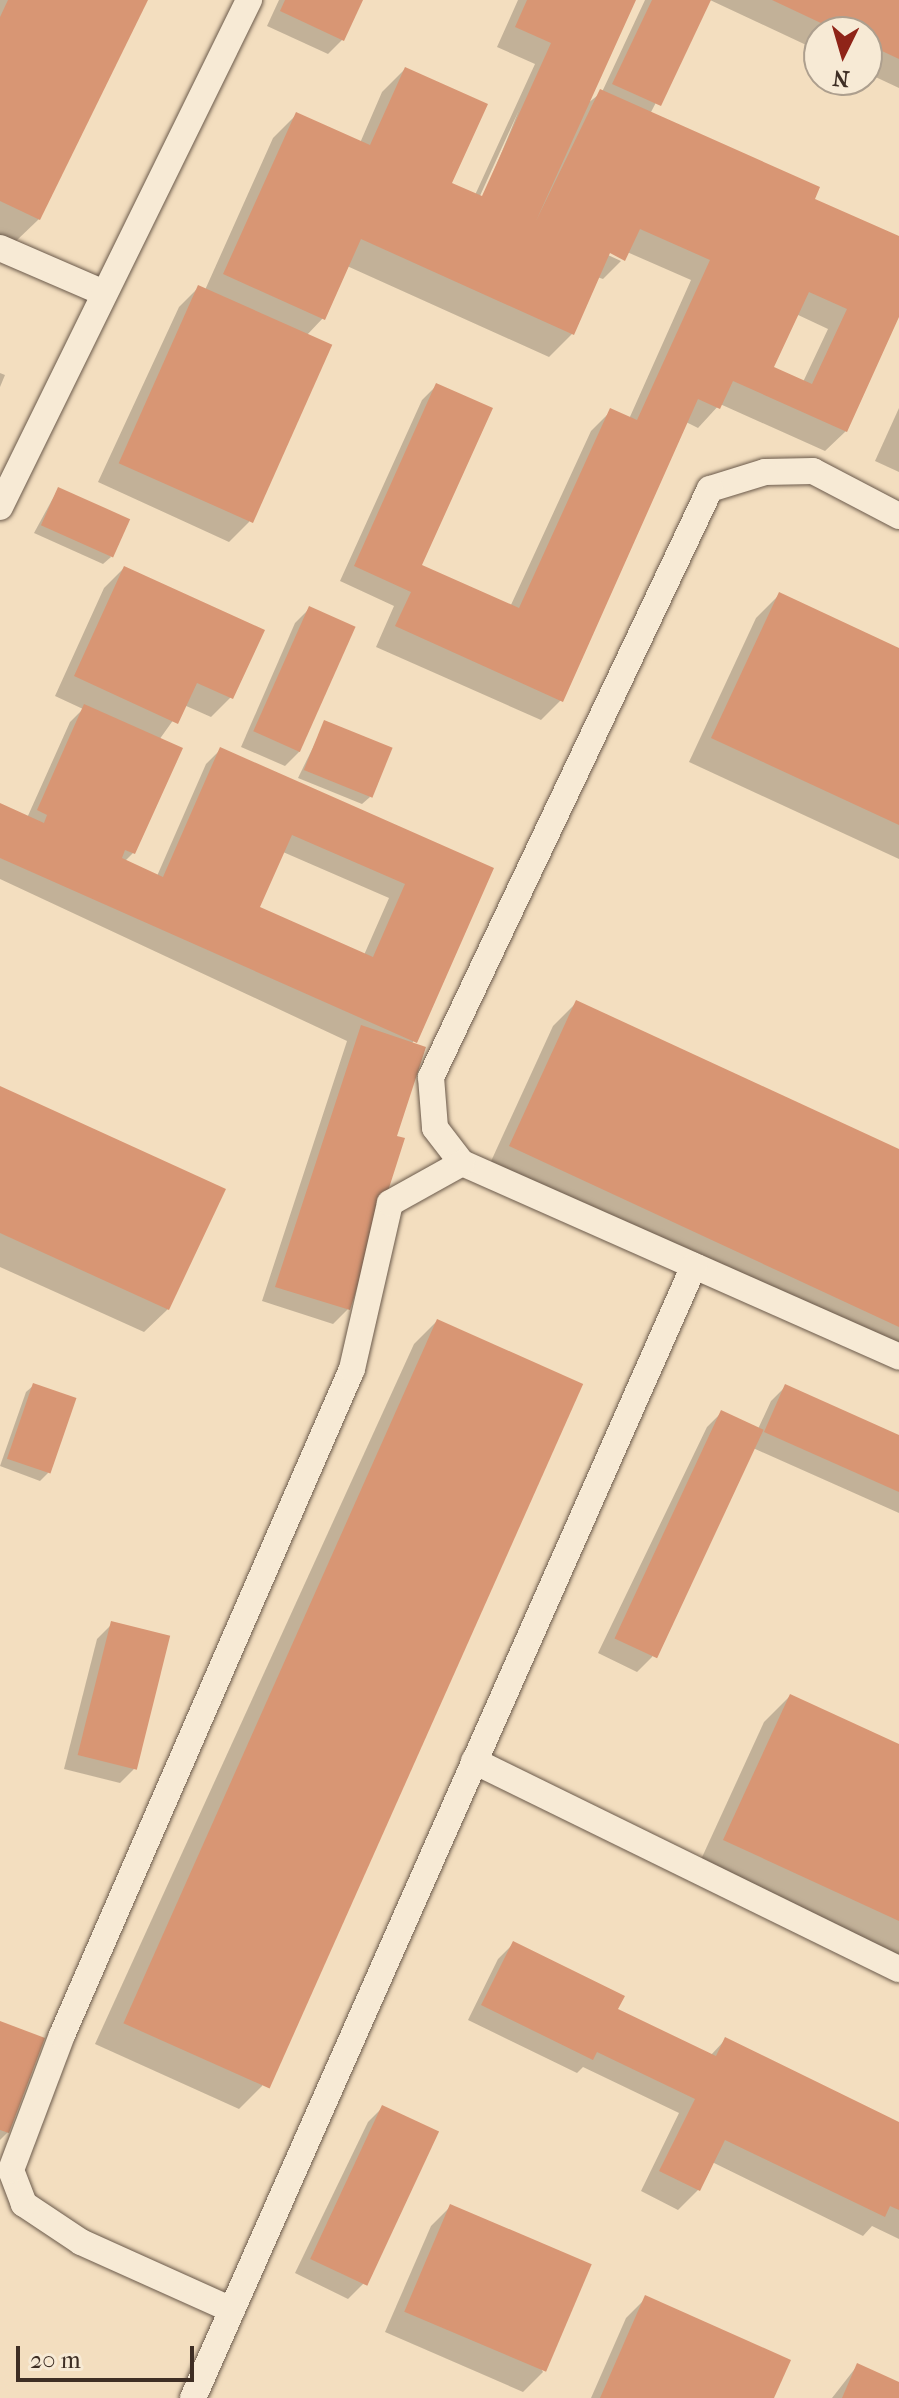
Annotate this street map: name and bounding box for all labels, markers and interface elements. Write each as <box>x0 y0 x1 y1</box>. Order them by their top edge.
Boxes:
north arrow <box>803 16 883 96</box>
text: N <box>832 64 851 92</box>
scale bar <box>20 2330 198 2380</box>
text: 20 m <box>30 2346 81 2374</box>

